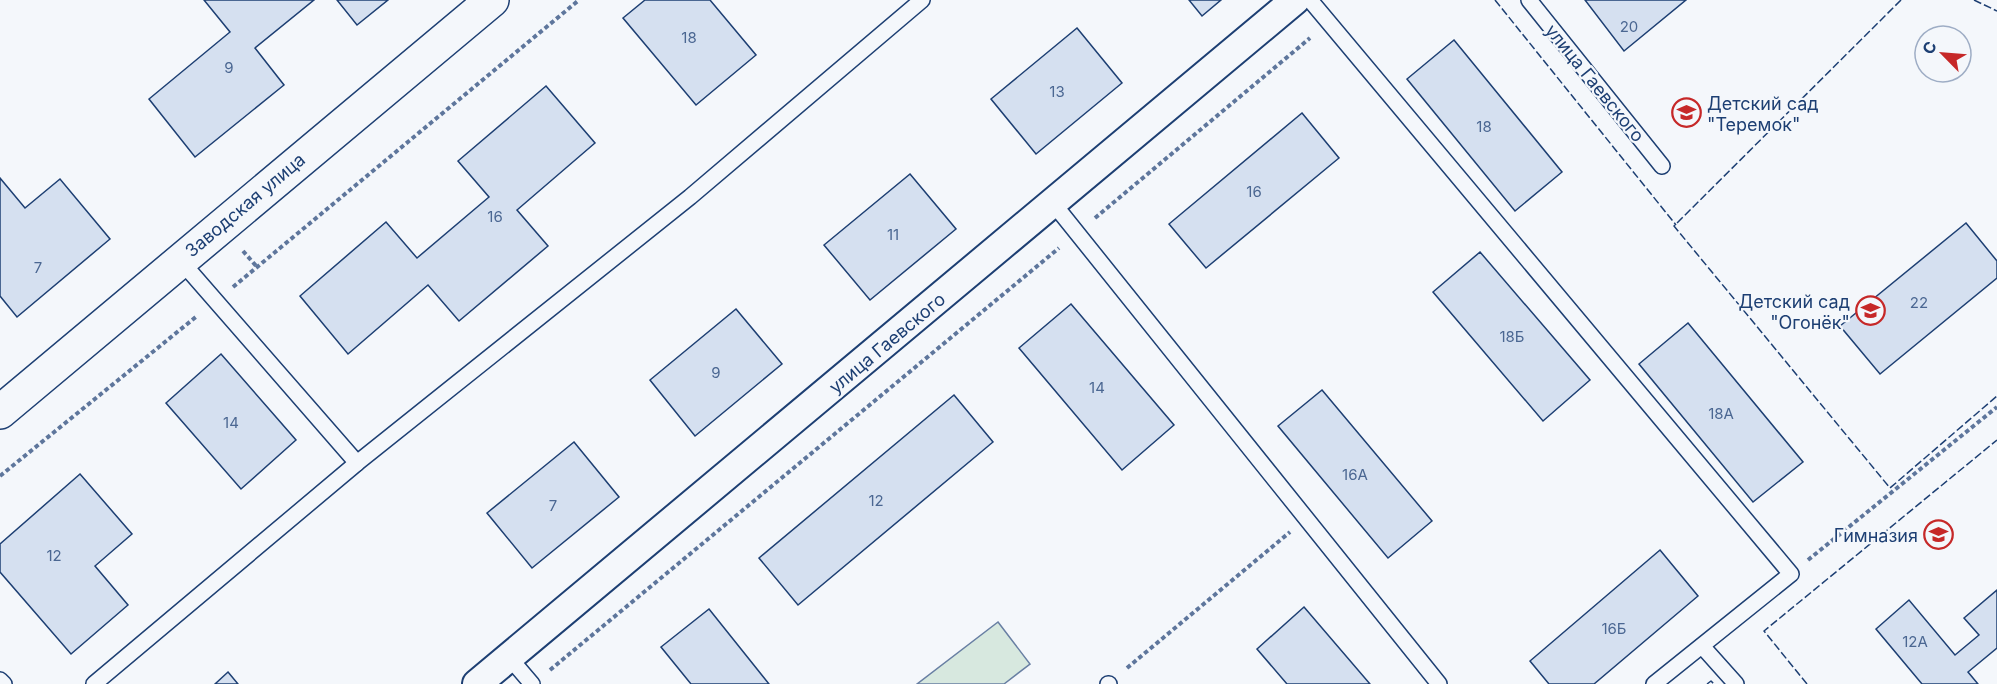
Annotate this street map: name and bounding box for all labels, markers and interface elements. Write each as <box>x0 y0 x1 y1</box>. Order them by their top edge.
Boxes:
house number: 20 <box>1620 17 1638 36</box>
street label: улица Гаевского <box>1541 20 1649 146</box>
north arrow <box>1913 24 1973 84</box>
house number: 18 <box>681 28 697 47</box>
text: С <box>1918 38 1941 57</box>
house number: 9 <box>224 58 234 77</box>
house number: 13 <box>1049 82 1065 101</box>
place label: Детский сад "Теремок" <box>1707 93 1819 135</box>
school or university icon: Детский сад "Теремок" <box>1670 97 1702 129</box>
house number: 18 <box>1476 117 1492 136</box>
street label: Заводская улица <box>181 149 309 261</box>
house number: 16 <box>1246 182 1262 201</box>
house number: 16 <box>487 207 503 226</box>
house number: 11 <box>887 225 899 244</box>
house number: 7 <box>34 258 42 277</box>
street label: улица Гаевского <box>825 288 949 398</box>
place label: Детский сад "Огонёк" <box>1738 291 1850 333</box>
house number: 22 <box>1910 293 1928 312</box>
school or university icon: Детский сад "Огонёк" <box>1855 295 1887 327</box>
house number: 18Б <box>1499 327 1525 346</box>
house number: 9 <box>711 363 721 382</box>
house number: 14 <box>1089 378 1105 397</box>
house number: 18А <box>1708 404 1734 423</box>
house number: 14 <box>223 413 239 432</box>
house number: 16А <box>1342 465 1368 484</box>
house number: 12 <box>868 491 884 510</box>
house number: 7 <box>549 496 557 515</box>
school or university icon: Гимназия <box>1923 519 1955 551</box>
place label: Гимназия <box>1834 525 1918 546</box>
house number: 12 <box>46 546 62 565</box>
house number: 16Б <box>1601 619 1627 638</box>
house number: 12А <box>1902 632 1928 651</box>

